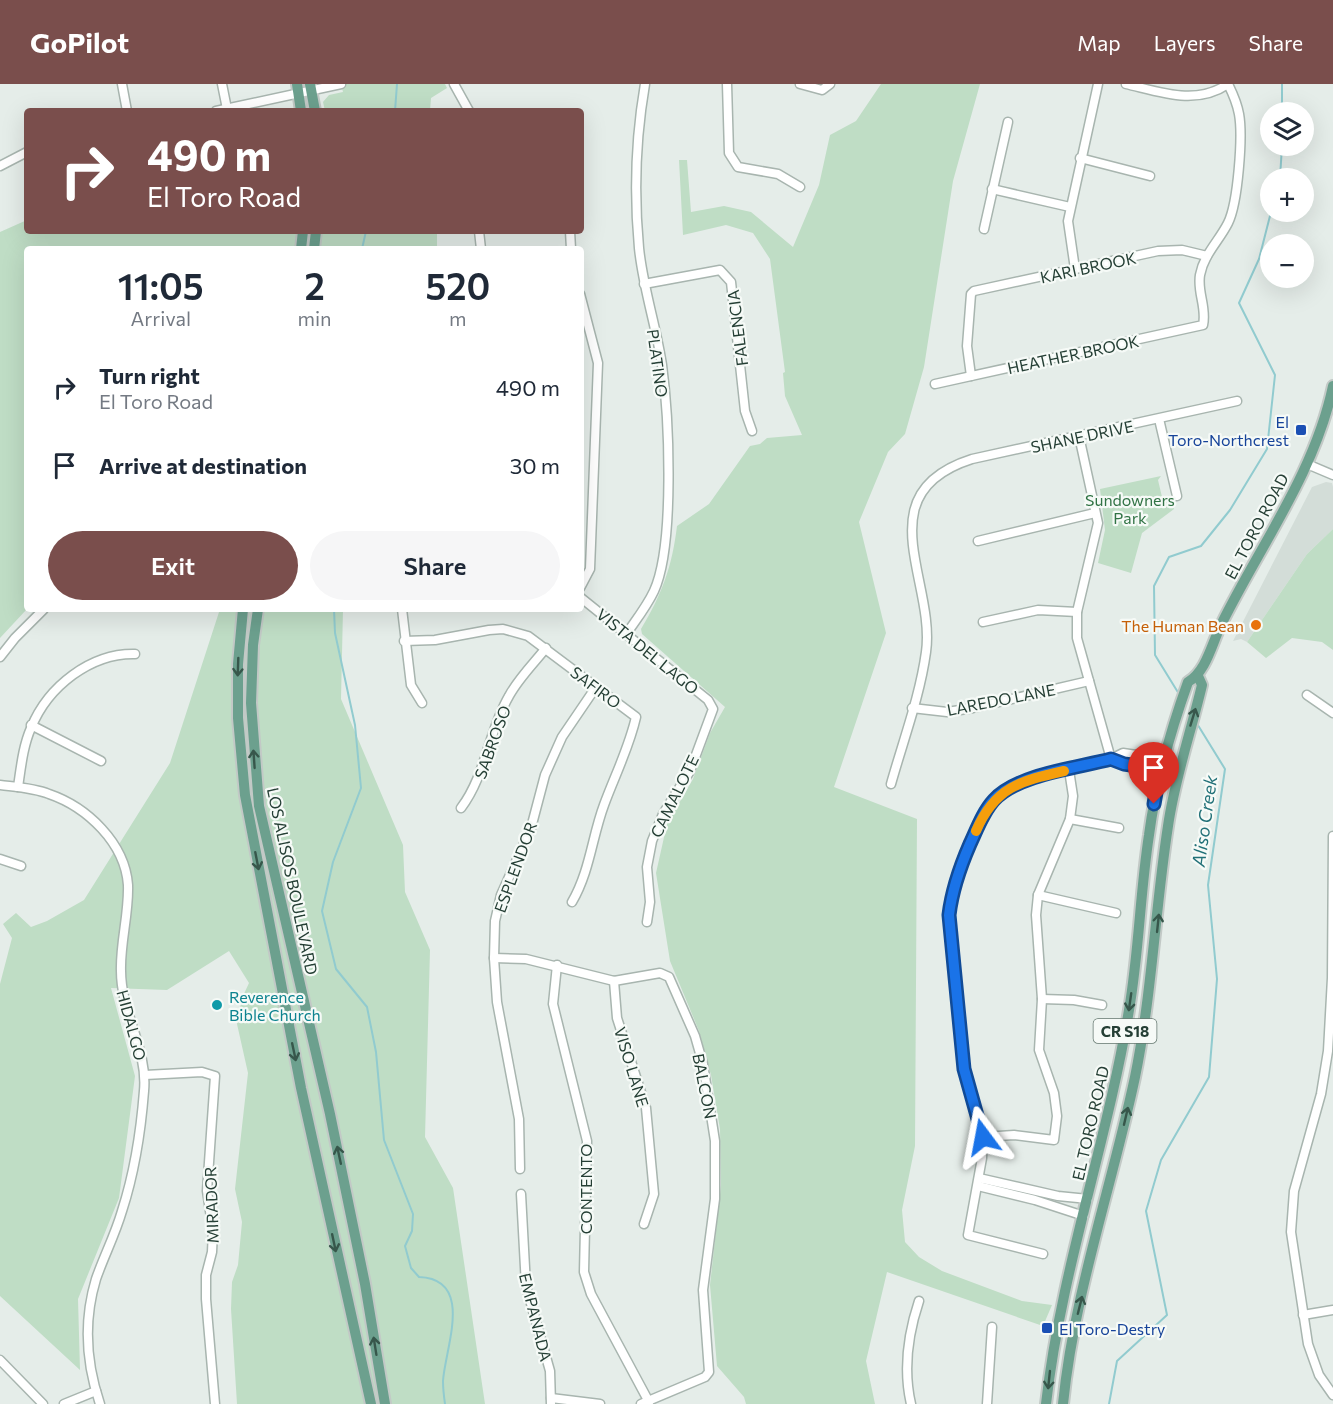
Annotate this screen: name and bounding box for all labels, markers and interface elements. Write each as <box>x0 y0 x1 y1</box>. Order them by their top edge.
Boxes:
text: GoPilot <box>30 25 129 59</box>
text: Map <box>1077 30 1121 55</box>
text: Layers <box>1154 30 1216 55</box>
text: Share <box>1249 30 1303 55</box>
map controls <box>1260 102 1314 288</box>
button: layers <box>1260 102 1314 156</box>
text: 490 m <box>147 128 271 180</box>
icon: right <box>48 132 126 210</box>
button: + <box>1260 168 1314 222</box>
text: El Toro Road <box>147 180 301 213</box>
button: − <box>1260 234 1314 288</box>
street label: KARI BROOK <box>1038 247 1138 286</box>
text: 11:05 <box>118 263 204 307</box>
text: 2 <box>304 263 325 307</box>
text: 520 <box>425 263 490 307</box>
street label: FALENCIA <box>723 289 751 367</box>
text: Arrival <box>130 306 191 330</box>
text: min <box>298 306 332 330</box>
text: m <box>449 306 467 330</box>
street label: PLATINO <box>644 328 672 398</box>
street label: HEATHER BROOK <box>1005 331 1141 377</box>
text: Turn right <box>99 362 200 389</box>
icon: right <box>48 371 81 404</box>
text: 490 m <box>496 374 560 401</box>
text: El Toro Road <box>99 389 213 413</box>
place label: El Toro-Northcrest <box>1168 412 1289 449</box>
street label: SHANE DRIVE <box>1029 416 1135 456</box>
marker: El Toro-Northcrest <box>1294 423 1308 437</box>
icon: arrive <box>48 449 81 482</box>
text: Arrive at destination <box>99 452 307 479</box>
text: 30 m <box>510 452 560 479</box>
street label: EL TORO ROAD <box>1220 470 1292 582</box>
park label: Sundowners Park <box>1085 490 1175 527</box>
button: Exit <box>48 531 298 600</box>
button: Share <box>310 531 560 600</box>
street label: VISTA DEL LAGO <box>593 604 703 698</box>
place label: The Human Bean <box>1121 616 1244 635</box>
marker: The Human Bean <box>1249 618 1263 632</box>
one-way arrow <box>233 657 244 677</box>
street label: SAFIRO <box>567 662 625 712</box>
street label: LAREDO LANE <box>945 679 1057 719</box>
street label: SABROSO <box>470 703 514 781</box>
one-way arrow <box>1188 708 1199 727</box>
pin <box>1128 742 1179 804</box>
one-way arrow <box>249 750 260 770</box>
icon: arrive <box>1137 751 1170 784</box>
street label: CAMALOTE <box>646 752 702 840</box>
water label: Aliso Creek <box>1187 773 1221 869</box>
street label: LOS ALISOS BOULEVARD <box>264 786 322 976</box>
street label: ESPLENDOR <box>490 819 540 915</box>
one-way arrow <box>252 850 263 870</box>
one-way arrow <box>1153 914 1164 934</box>
place label: Reverence Bible Church <box>229 987 321 1024</box>
street label: HIDALGO <box>113 988 151 1062</box>
one-way arrow <box>1125 992 1136 1011</box>
marker: Reverence Bible Church <box>210 998 224 1012</box>
road number: CR S18 <box>1094 1019 1156 1043</box>
street label: VISO LANE <box>611 1025 653 1109</box>
one-way arrow <box>289 1042 301 1061</box>
street label: BALCON <box>689 1052 721 1120</box>
street label: EL TORO ROAD <box>1068 1064 1112 1182</box>
position arrow <box>951 1105 1015 1169</box>
one-way arrow <box>1121 1106 1132 1126</box>
street label: CONTENTO <box>576 1144 595 1234</box>
one-way arrow <box>333 1146 344 1165</box>
street label: MIRADOR <box>200 1166 222 1244</box>
one-way arrow <box>329 1233 341 1252</box>
street label: EMPANADA <box>516 1271 556 1363</box>
one-way arrow <box>1074 1296 1086 1315</box>
place label: El Toro-Destry <box>1059 1319 1165 1338</box>
marker: El Toro-Destry <box>1040 1321 1054 1335</box>
one-way arrow <box>370 1337 381 1357</box>
one-way arrow <box>1043 1369 1054 1389</box>

